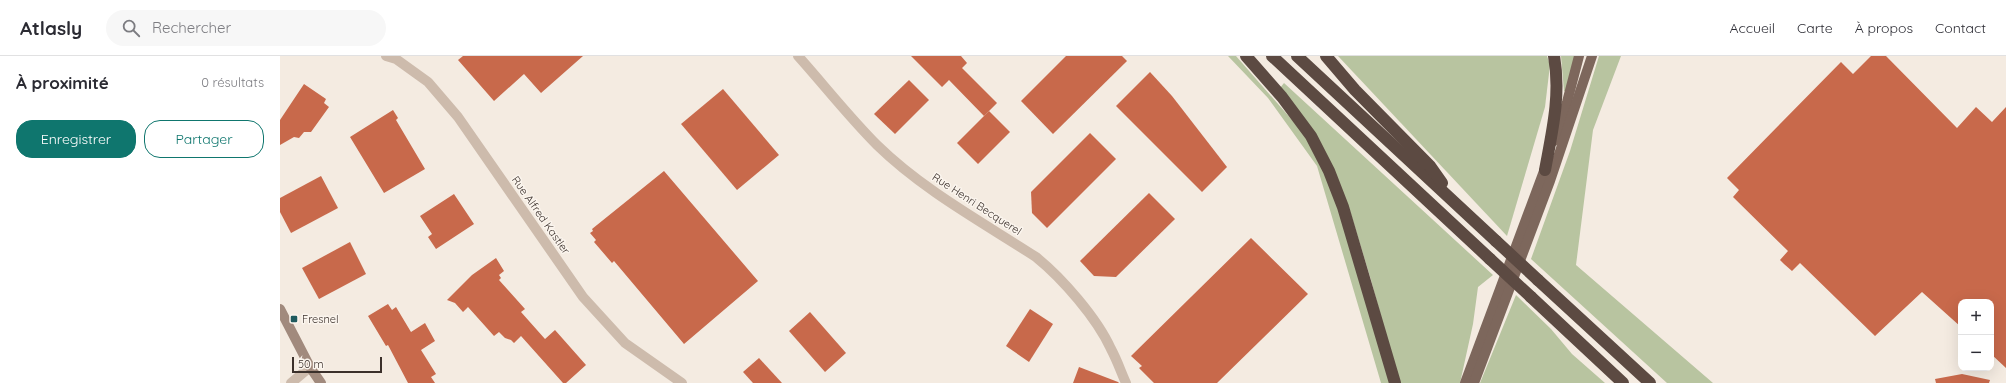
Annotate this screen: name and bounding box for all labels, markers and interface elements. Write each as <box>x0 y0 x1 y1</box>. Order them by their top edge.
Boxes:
search box <box>106 10 386 46</box>
text: Atlasly <box>20 16 82 40</box>
icon: search <box>120 17 142 39</box>
text: Rechercher <box>152 18 231 37</box>
text: Accueil <box>1729 19 1775 37</box>
text: Carte <box>1797 19 1833 37</box>
text: À propos <box>1855 19 1913 37</box>
text: Contact <box>1935 19 1986 37</box>
text: À proximité <box>16 72 109 93</box>
text: 0 résultats <box>201 74 264 90</box>
button: Enregistrer <box>16 120 136 158</box>
button: Partager <box>144 120 264 158</box>
street label: Rue Henri Becquerel <box>930 170 1024 238</box>
street label: Rue Alfred Kastler <box>509 173 574 257</box>
map controls <box>1958 299 1994 371</box>
button: + <box>1958 299 1994 335</box>
place label: Fresnel <box>302 312 339 326</box>
marker: Fresnel <box>289 314 299 324</box>
button: − <box>1958 335 1994 371</box>
scale bar <box>292 355 382 374</box>
text: 50 m <box>298 357 324 371</box>

